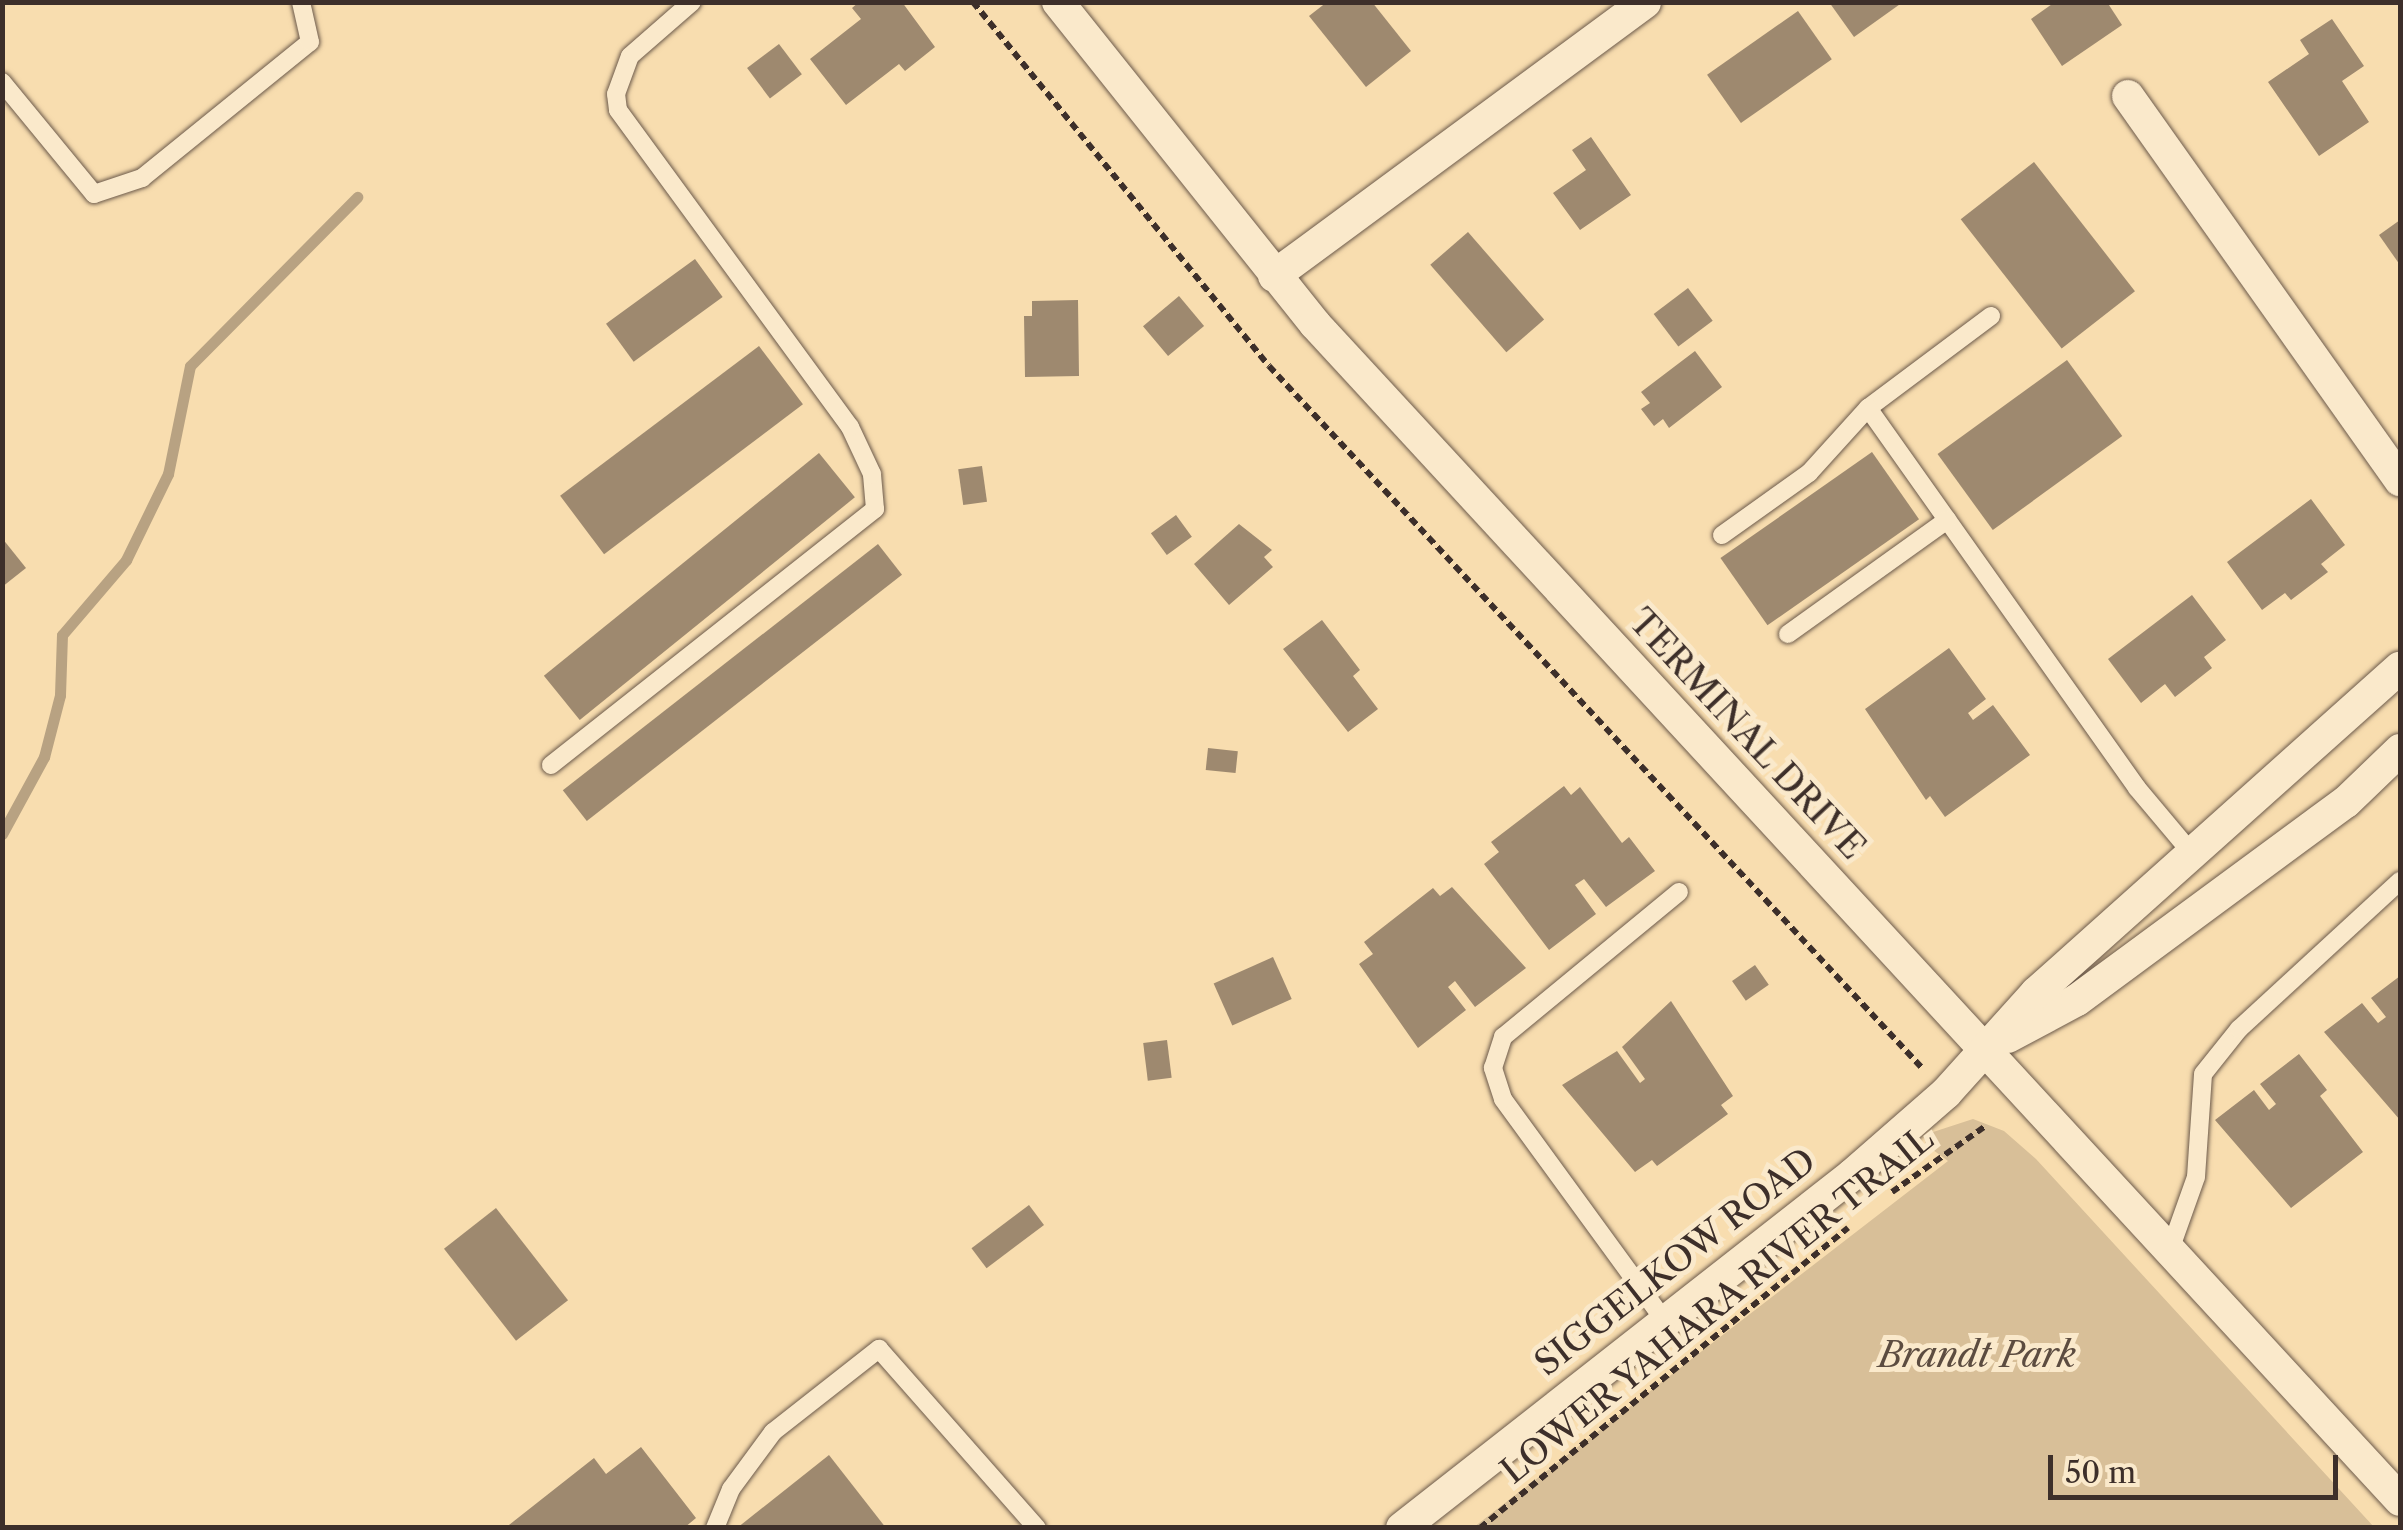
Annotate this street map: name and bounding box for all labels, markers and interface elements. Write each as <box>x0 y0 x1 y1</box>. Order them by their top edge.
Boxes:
street label: TERMINAL DRIVE <box>1620 600 1874 868</box>
street label: LOWER YAHARA RIVER TRAIL <box>1490 1116 1944 1494</box>
street label: SIGGELKOW ROAD <box>1526 1139 1824 1385</box>
park label: Brandt Park <box>1878 1334 2076 1376</box>
scale bar <box>2053 1435 2343 1497</box>
text: 50 m <box>2065 1454 2136 1491</box>

